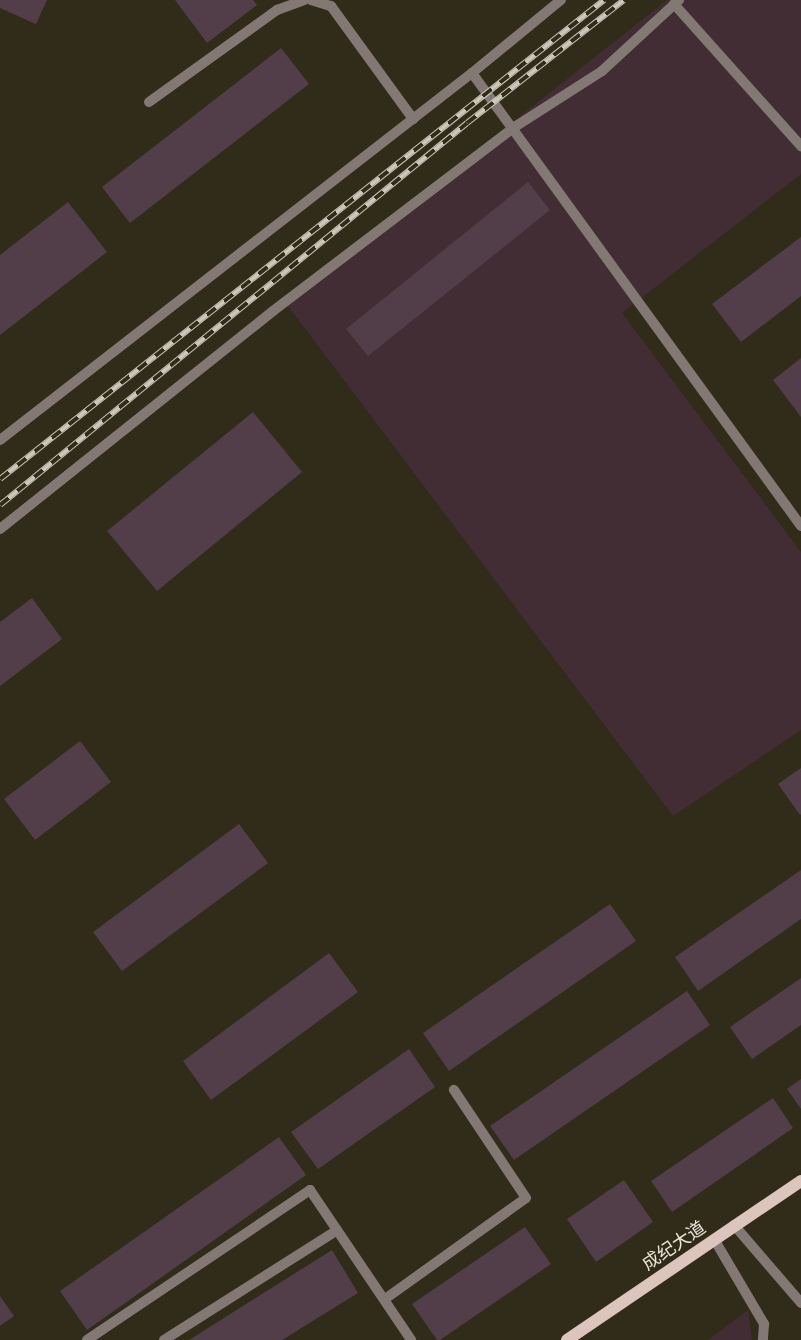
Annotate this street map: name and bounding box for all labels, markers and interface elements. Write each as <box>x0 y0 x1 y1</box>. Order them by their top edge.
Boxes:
street label: 成纪大道 <box>638 1217 710 1275</box>

